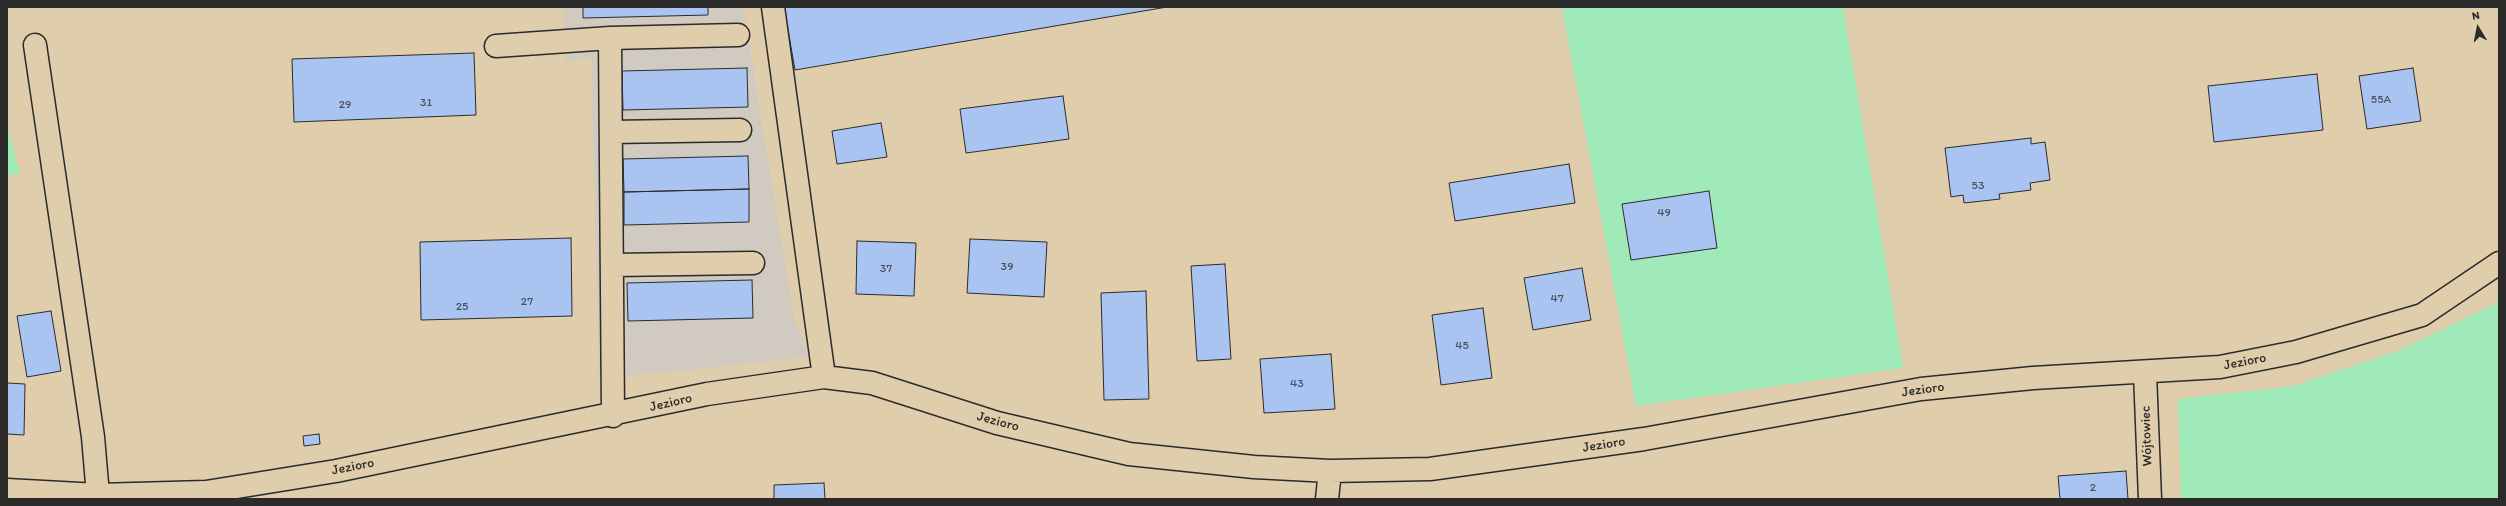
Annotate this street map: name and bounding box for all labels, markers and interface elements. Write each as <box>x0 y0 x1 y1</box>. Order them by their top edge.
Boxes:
north arrow <box>2458 8 2498 48</box>
text: N <box>2471 9 2481 23</box>
house number: 55A <box>2371 93 2391 107</box>
house number: 31 <box>420 96 432 110</box>
house number: 29 <box>339 98 351 112</box>
house number: 53 <box>1972 179 1984 193</box>
house number: 49 <box>1657 206 1671 220</box>
house number: 39 <box>1001 260 1013 274</box>
house number: 37 <box>880 262 892 276</box>
house number: 47 <box>1550 292 1564 306</box>
house number: 27 <box>521 295 533 309</box>
house number: 25 <box>456 300 468 314</box>
house number: 45 <box>1455 339 1469 353</box>
street label: Jezioro <box>2222 350 2268 374</box>
house number: 43 <box>1290 377 1304 391</box>
street label: Jezioro <box>1900 379 1946 401</box>
street label: Jezioro <box>648 390 694 416</box>
street label: Wójtowiec <box>2138 405 2156 467</box>
street label: Jezioro <box>975 408 1021 436</box>
street label: Jezioro <box>1581 433 1627 457</box>
street label: Jezioro <box>330 455 376 479</box>
house number: 2 <box>2090 481 2096 495</box>

